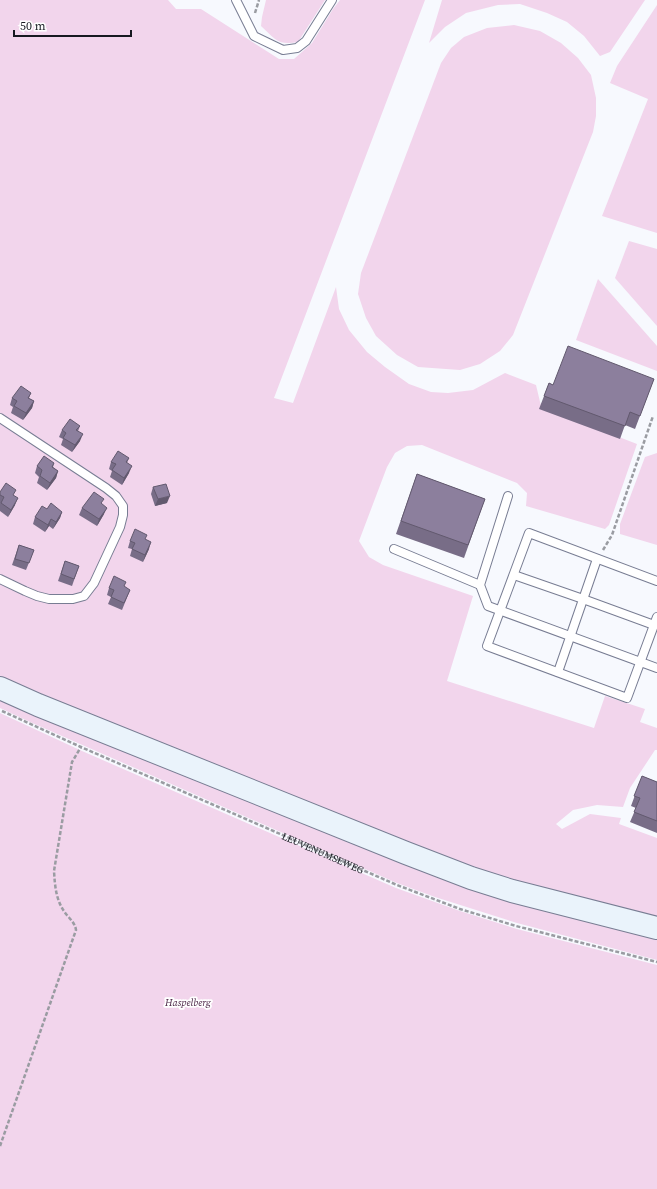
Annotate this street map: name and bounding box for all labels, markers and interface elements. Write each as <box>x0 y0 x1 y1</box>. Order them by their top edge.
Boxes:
scale bar <box>14 12 131 38</box>
text: 50 m <box>20 18 46 34</box>
street label: LEUVENUMSEWEG <box>280 829 366 876</box>
park label: Haspelberg <box>164 996 212 1009</box>

